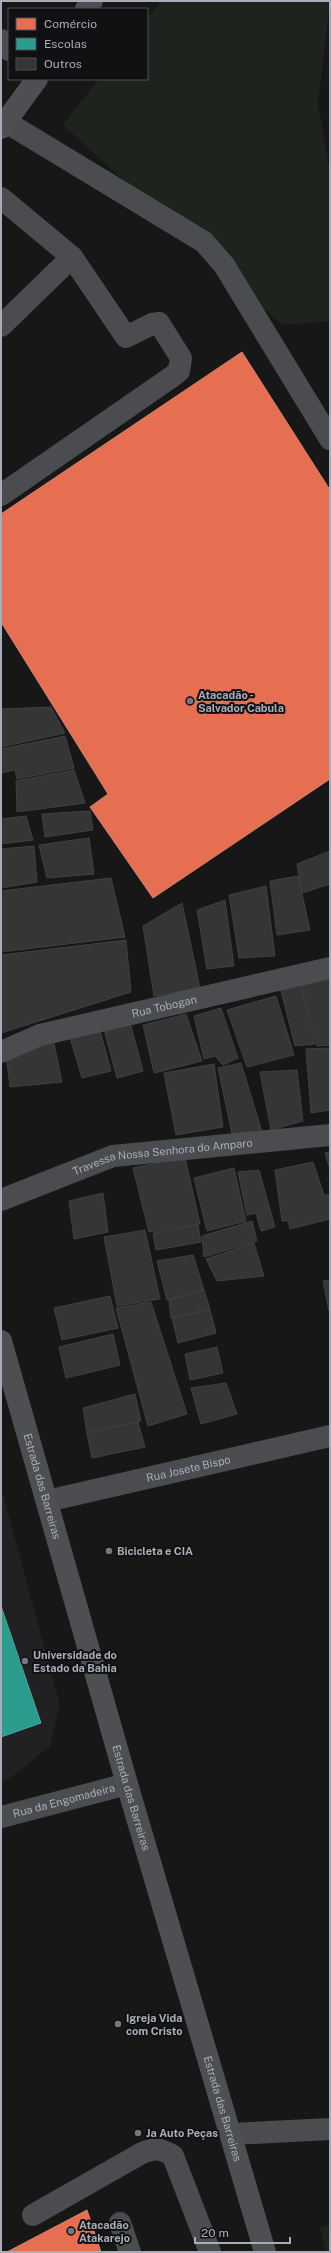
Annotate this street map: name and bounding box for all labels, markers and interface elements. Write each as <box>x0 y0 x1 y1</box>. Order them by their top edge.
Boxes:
legend <box>8 8 148 80</box>
text: Comércio <box>44 17 97 31</box>
text: Escolas <box>44 37 87 51</box>
text: Outros <box>44 57 82 71</box>
place label: Atacadão - Salvador Cabula <box>198 689 284 714</box>
marker: Atacadão - Salvador Cabula <box>185 696 195 706</box>
street label: Rua Tobogan <box>130 993 198 1020</box>
street label: Travessa Nossa Senhora do Amparo <box>71 1137 253 1177</box>
street label: Estrada das Barreiras <box>22 1432 63 1541</box>
street label: Rua Josete Bispo <box>145 1453 232 1484</box>
place label: Bicicleta e CIA <box>117 1545 193 1557</box>
marker: Bicicleta e CIA <box>104 1546 114 1556</box>
place label: Universidade do Estado da Bahia <box>33 1649 117 1674</box>
marker: Universidade do Estado da Bahia <box>20 1656 30 1666</box>
street label: Estrada das Barreiras <box>110 1744 152 1852</box>
street label: Rua da Engomadeira <box>12 1781 116 1820</box>
place label: Igreja Vida com Cristo <box>126 2012 183 2037</box>
marker: Igreja Vida com Cristo <box>113 2019 123 2029</box>
street label: Estrada das Barreiras <box>201 2054 244 2163</box>
place label: Ja Auto Peças <box>146 2127 218 2140</box>
marker: Ja Auto Peças <box>133 2128 143 2138</box>
place label: Atacadão Atakarejo <box>79 2219 130 2244</box>
scale bar <box>195 2219 290 2245</box>
marker: Atacadão Atakarejo <box>66 2226 76 2236</box>
text: 20 m <box>201 2226 229 2240</box>

